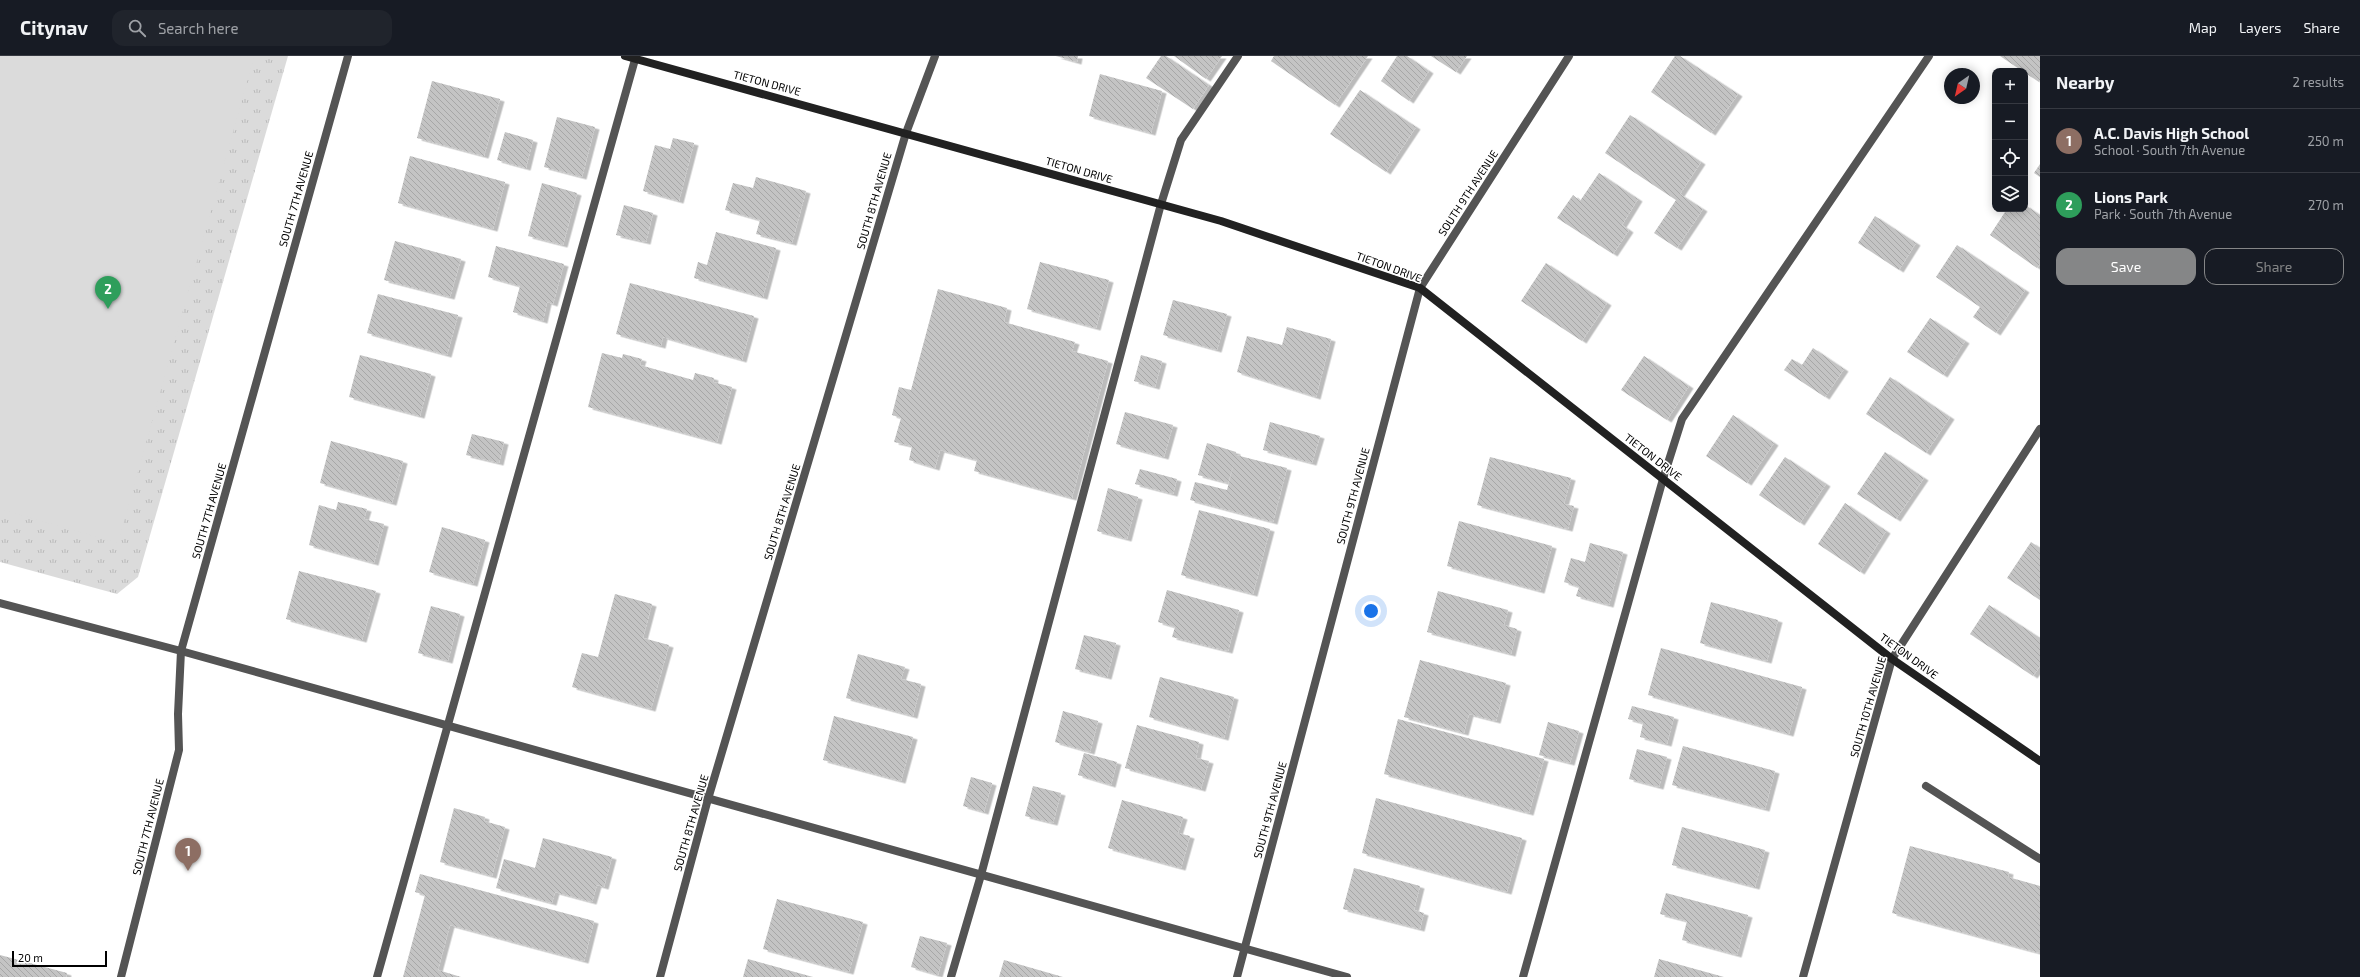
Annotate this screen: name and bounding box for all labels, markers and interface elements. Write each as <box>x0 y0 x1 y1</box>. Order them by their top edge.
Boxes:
search box <box>112 10 392 46</box>
text: Citynav <box>20 16 88 39</box>
icon: search <box>126 17 148 39</box>
text: Search here <box>158 19 238 37</box>
text: Map <box>2189 19 2217 36</box>
text: Layers <box>2239 19 2281 36</box>
text: Share <box>2303 19 2340 36</box>
street label: TIETON DRIVE <box>732 67 802 98</box>
north arrow <box>1944 68 1980 104</box>
map controls <box>1992 68 2028 212</box>
button: + <box>1992 68 2028 104</box>
text: Nearby <box>2056 72 2114 92</box>
text: 2 results <box>2292 74 2344 90</box>
button: − <box>1992 104 2028 140</box>
text: A.C. Davis High School <box>2094 124 2249 142</box>
text: 1 <box>2066 133 2072 149</box>
text: 250 m <box>2308 133 2344 149</box>
button: locate <box>1992 140 2028 176</box>
text: School · South 7th Avenue <box>2094 142 2245 158</box>
street label: SOUTH 9TH AVENUE <box>1435 147 1500 238</box>
street label: SOUTH 7TH AVENUE <box>276 149 315 248</box>
street label: SOUTH 8TH AVENUE <box>853 151 894 251</box>
street label: TIETON DRIVE <box>1044 154 1114 185</box>
button: layers <box>1992 176 2028 212</box>
text: Lions Park <box>2094 188 2168 206</box>
text: 2 <box>2065 197 2073 213</box>
text: 270 m <box>2308 197 2344 213</box>
text: Park · South 7th Avenue <box>2094 206 2232 222</box>
button: Save <box>2056 248 2196 285</box>
button: Share <box>2204 248 2344 285</box>
street label: TIETON DRIVE <box>1354 249 1424 284</box>
pin: 2 <box>95 276 121 309</box>
street label: TIETON DRIVE <box>1622 430 1685 483</box>
street label: SOUTH 9TH AVENUE <box>1333 446 1372 546</box>
street label: SOUTH 7TH AVENUE <box>189 461 228 560</box>
street label: SOUTH 8TH AVENUE <box>761 462 802 562</box>
your location <box>1361 601 1381 621</box>
street label: TIETON DRIVE <box>1878 630 1941 681</box>
street label: SOUTH 10TH AVENUE <box>1847 655 1888 759</box>
street label: SOUTH 9TH AVENUE <box>1250 760 1289 860</box>
street label: SOUTH 8TH AVENUE <box>670 773 711 873</box>
street label: SOUTH 7TH AVENUE <box>129 777 166 877</box>
pin: 1 <box>175 838 201 871</box>
scale bar <box>12 949 107 968</box>
text: 20 m <box>18 951 43 964</box>

